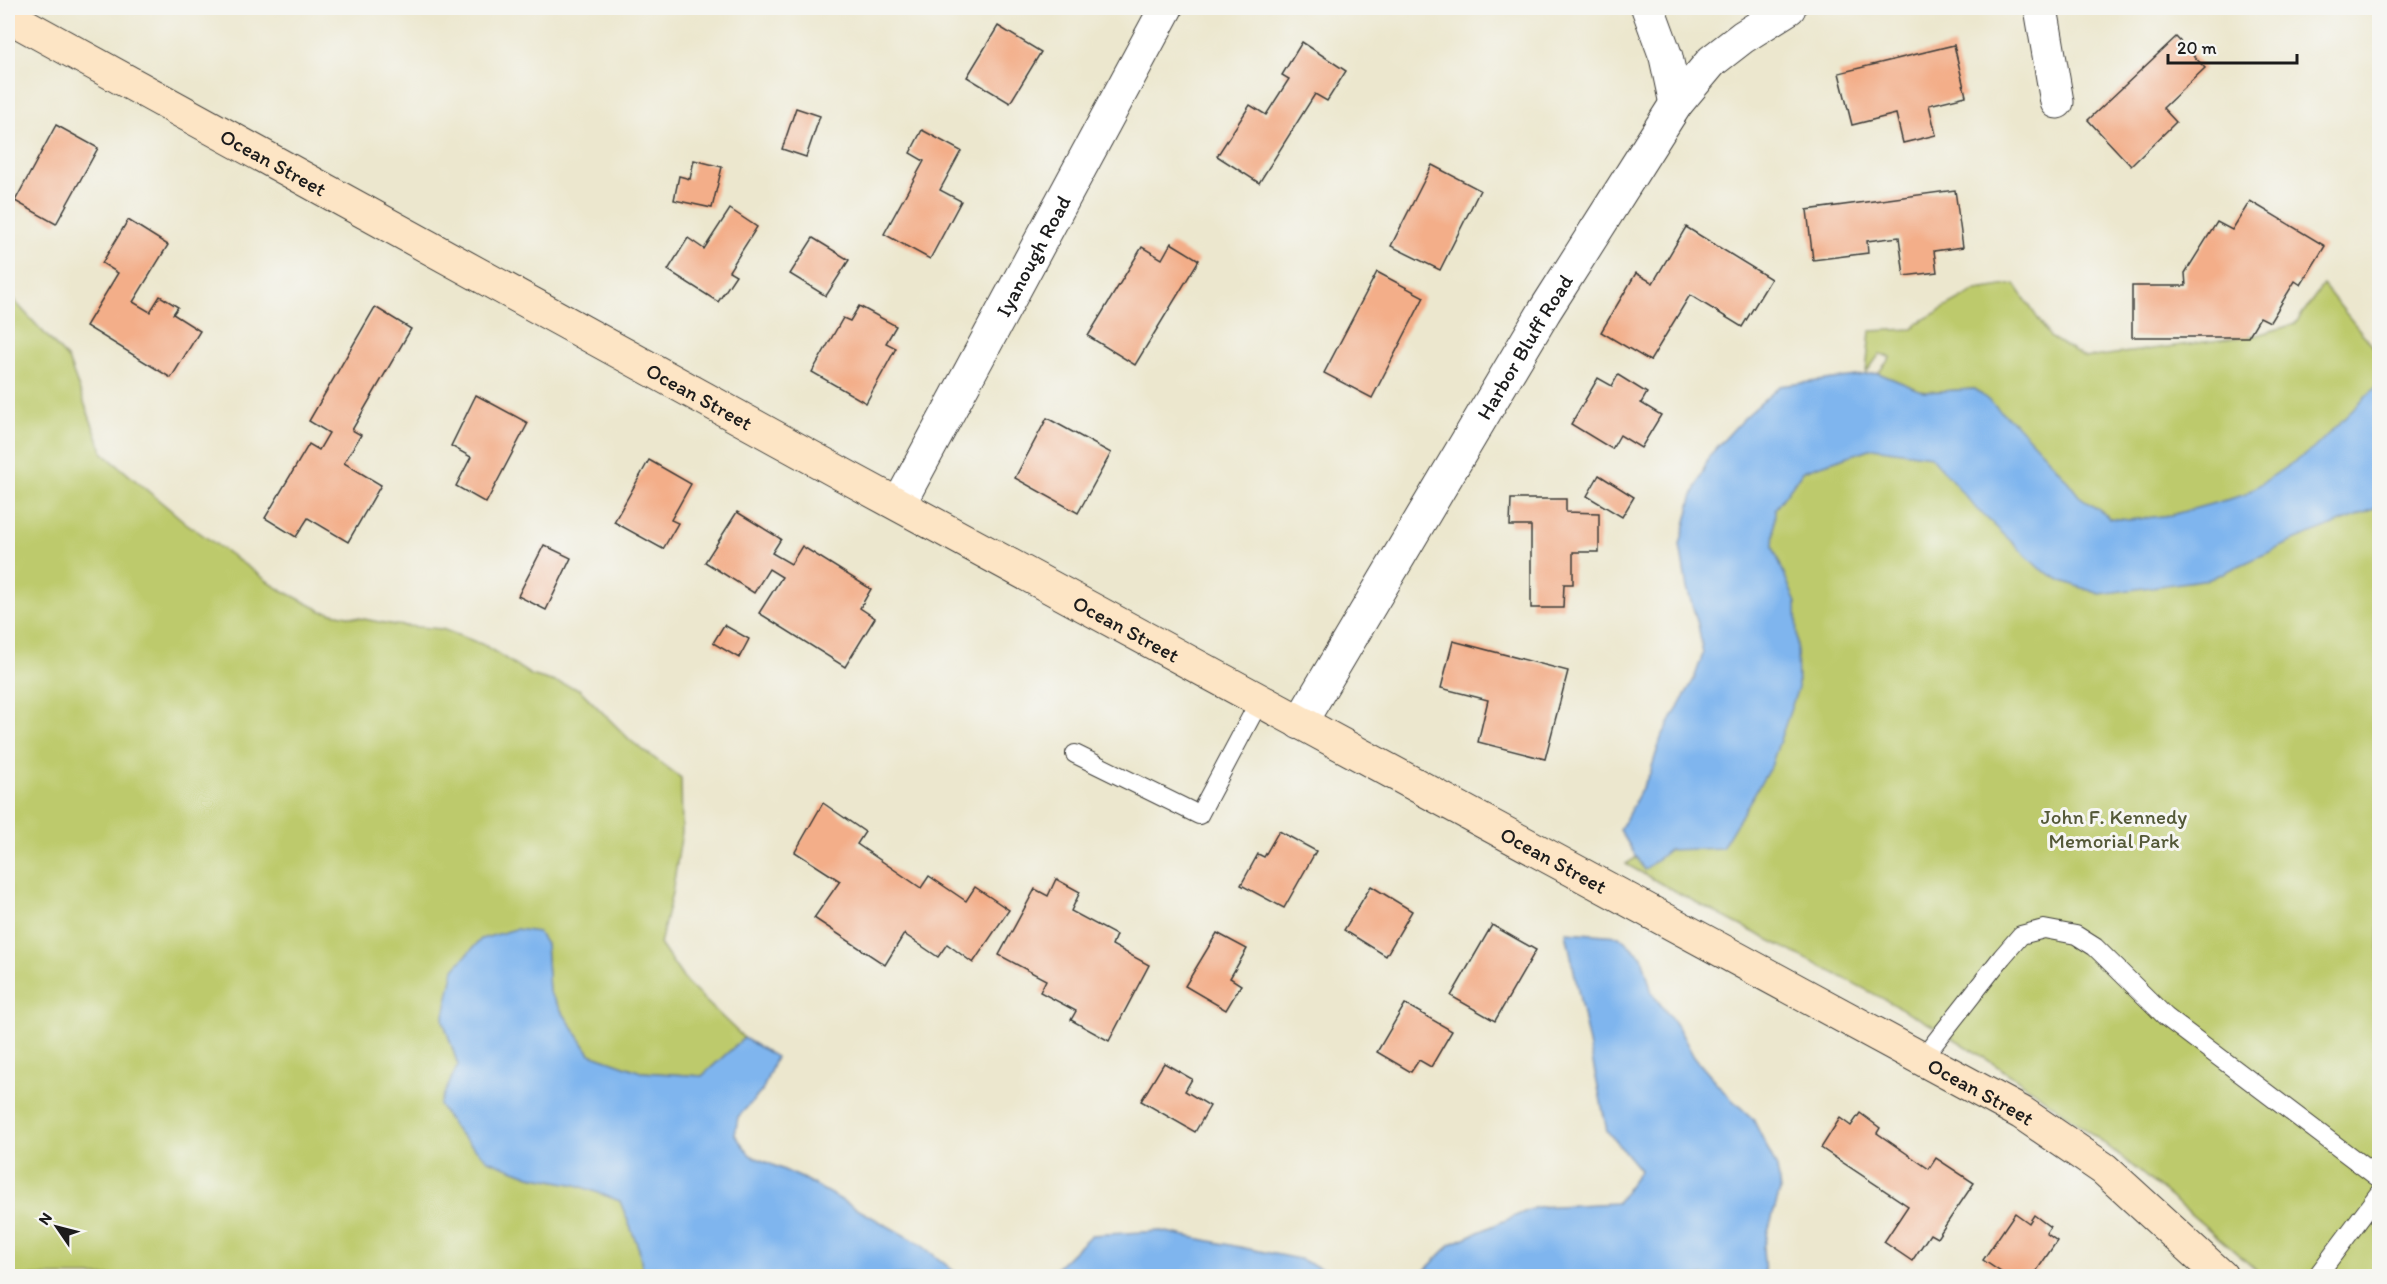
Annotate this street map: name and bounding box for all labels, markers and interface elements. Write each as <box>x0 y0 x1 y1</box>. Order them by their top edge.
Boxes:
scale bar <box>2168 27 2297 65</box>
text: 20 m <box>2177 37 2217 59</box>
street label: Ocean Street <box>216 123 331 201</box>
street label: Iyanough Road <box>990 191 1075 321</box>
street label: Harbor Bluff Road <box>1471 269 1578 424</box>
street label: Ocean Street <box>642 357 757 435</box>
street label: Ocean Street <box>1069 589 1184 667</box>
park label: John F. Kennedy Memorial Park <box>2041 804 2187 853</box>
street label: Ocean Street <box>1496 821 1611 899</box>
street label: Ocean Street <box>1924 1052 2039 1130</box>
north arrow <box>27 1197 87 1257</box>
text: N <box>34 1209 56 1229</box>

